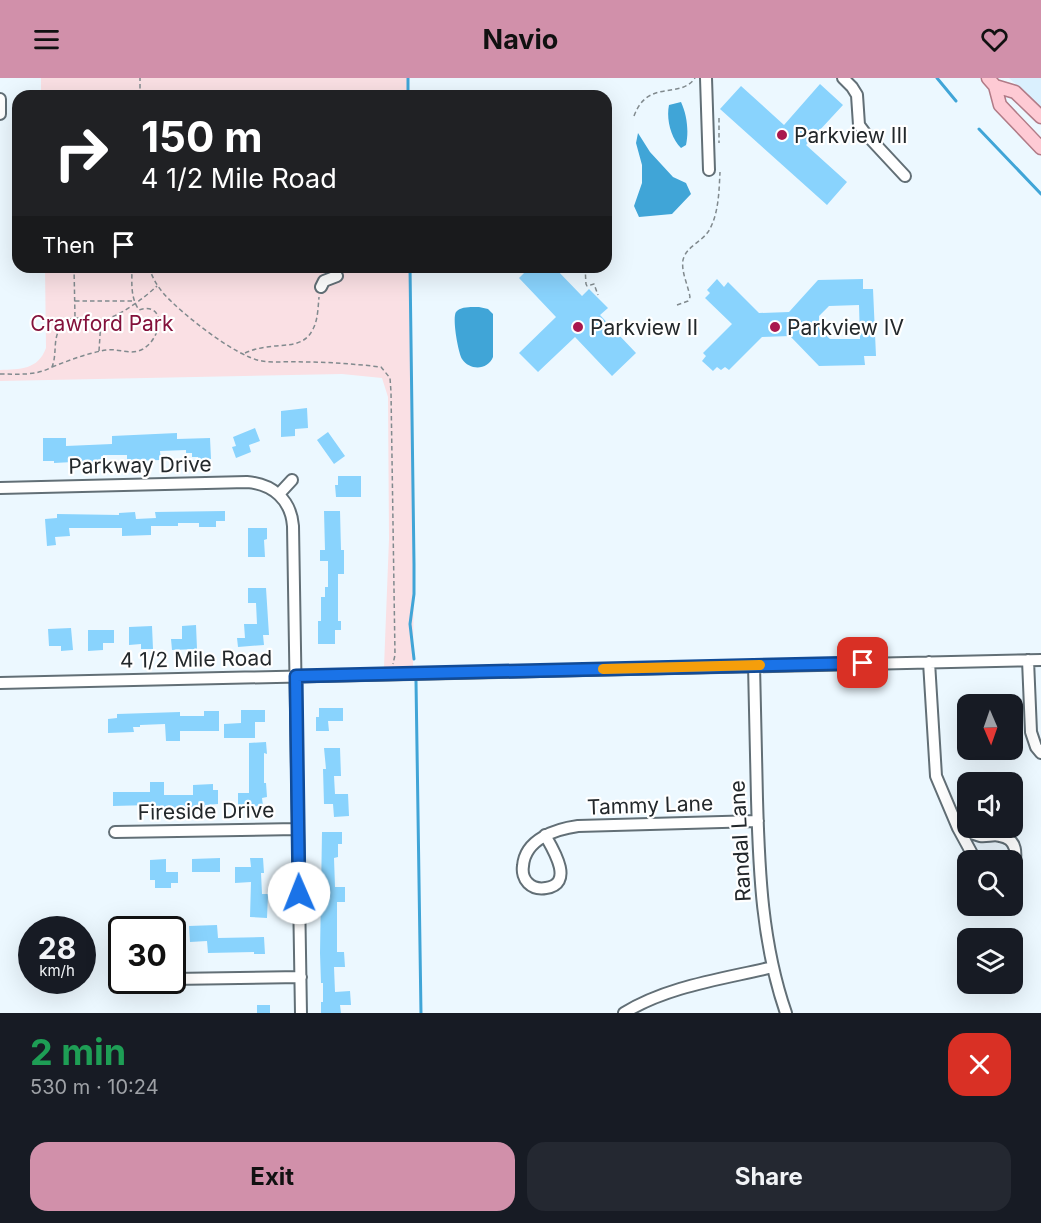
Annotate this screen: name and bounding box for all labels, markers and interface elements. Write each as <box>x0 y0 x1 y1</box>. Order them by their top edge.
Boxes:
icon: menu <box>30 23 63 56</box>
text: Navio <box>483 23 558 56</box>
icon: heart <box>978 23 1011 56</box>
text: 150 m <box>141 111 263 162</box>
icon: right <box>42 114 120 192</box>
place label: Parkview III <box>794 123 908 148</box>
marker: Parkview III <box>775 128 789 142</box>
text: 4 1/2 Mile Road <box>141 162 337 195</box>
icon: arrive <box>107 228 140 261</box>
text: Then <box>42 232 95 258</box>
park label: Crawford Park <box>30 311 174 336</box>
place label: Parkview II <box>590 315 698 340</box>
place label: Parkview IV <box>787 315 904 340</box>
marker: Parkview II <box>571 320 585 334</box>
marker: Parkview IV <box>768 320 782 334</box>
street label: Parkway Drive <box>68 451 212 479</box>
pin <box>837 637 888 688</box>
street label: 4 1/2 Mile Road <box>120 645 272 673</box>
icon: arrive <box>846 646 879 679</box>
north arrow <box>957 694 1023 760</box>
map controls <box>957 694 1023 994</box>
button: sound <box>957 772 1023 838</box>
street label: Randal Lane <box>724 780 756 902</box>
street label: Tammy Lane <box>586 790 714 820</box>
street label: Fireside Drive <box>138 797 274 825</box>
button: search <box>957 850 1023 916</box>
position arrow <box>267 861 331 925</box>
speed limit sign: 30 <box>108 916 186 994</box>
button: layers <box>957 928 1023 994</box>
text: 28 <box>38 930 76 966</box>
text: km/h <box>39 961 75 980</box>
text: 2 min <box>30 1030 126 1074</box>
button: close <box>948 1033 1011 1096</box>
text: 530 m · 10:24 <box>30 1075 159 1099</box>
button: Exit <box>30 1142 515 1211</box>
button: Share <box>527 1142 1011 1211</box>

